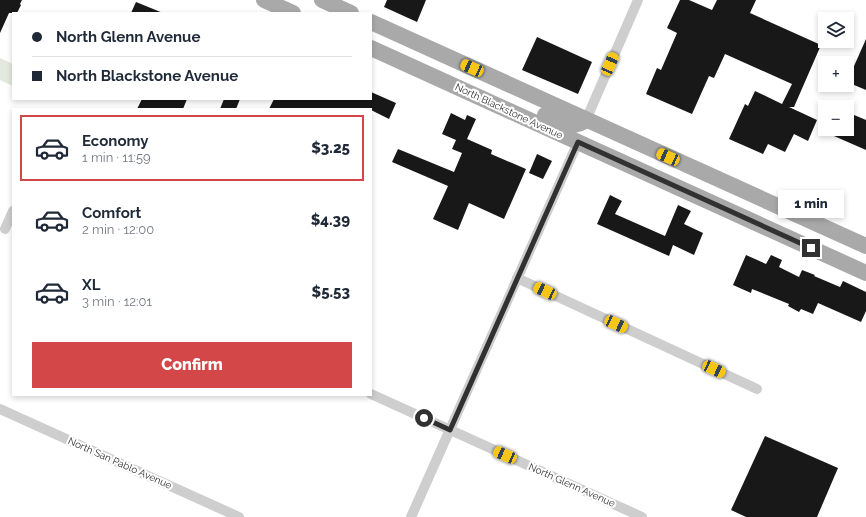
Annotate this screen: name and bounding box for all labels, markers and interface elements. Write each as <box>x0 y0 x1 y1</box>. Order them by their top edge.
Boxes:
map controls <box>818 12 854 136</box>
button: layers <box>818 12 854 48</box>
text: North Glenn Avenue <box>56 28 200 46</box>
car <box>600 51 620 77</box>
button: + <box>818 56 854 92</box>
car <box>459 58 485 78</box>
text: North Blackstone Avenue <box>56 67 238 85</box>
street label: North Blackstone Avenue <box>453 81 565 141</box>
button: − <box>818 100 854 136</box>
icon: car <box>34 130 70 166</box>
text: Economy <box>82 132 149 150</box>
text: $3.25 <box>311 139 350 157</box>
car <box>655 147 681 167</box>
text: 1 min · 11:59 <box>82 150 151 165</box>
callout: 1 min <box>778 190 844 218</box>
text: 1 min <box>794 196 828 211</box>
icon: car <box>34 202 70 238</box>
text: Comfort <box>82 204 141 222</box>
text: $4.39 <box>311 211 350 229</box>
text: 2 min · 12:00 <box>82 222 154 237</box>
route end <box>802 239 820 257</box>
icon: car <box>34 274 70 310</box>
text: XL <box>82 276 100 294</box>
car <box>532 280 558 302</box>
text: $5.53 <box>312 283 350 301</box>
text: 3 min · 12:01 <box>82 294 152 309</box>
car <box>603 313 629 335</box>
button: Confirm <box>32 342 352 388</box>
car <box>701 358 727 380</box>
route start <box>415 409 433 427</box>
street label: North San Pablo Avenue <box>66 435 174 491</box>
car <box>492 445 518 465</box>
street label: North Glenn Avenue <box>527 461 617 509</box>

